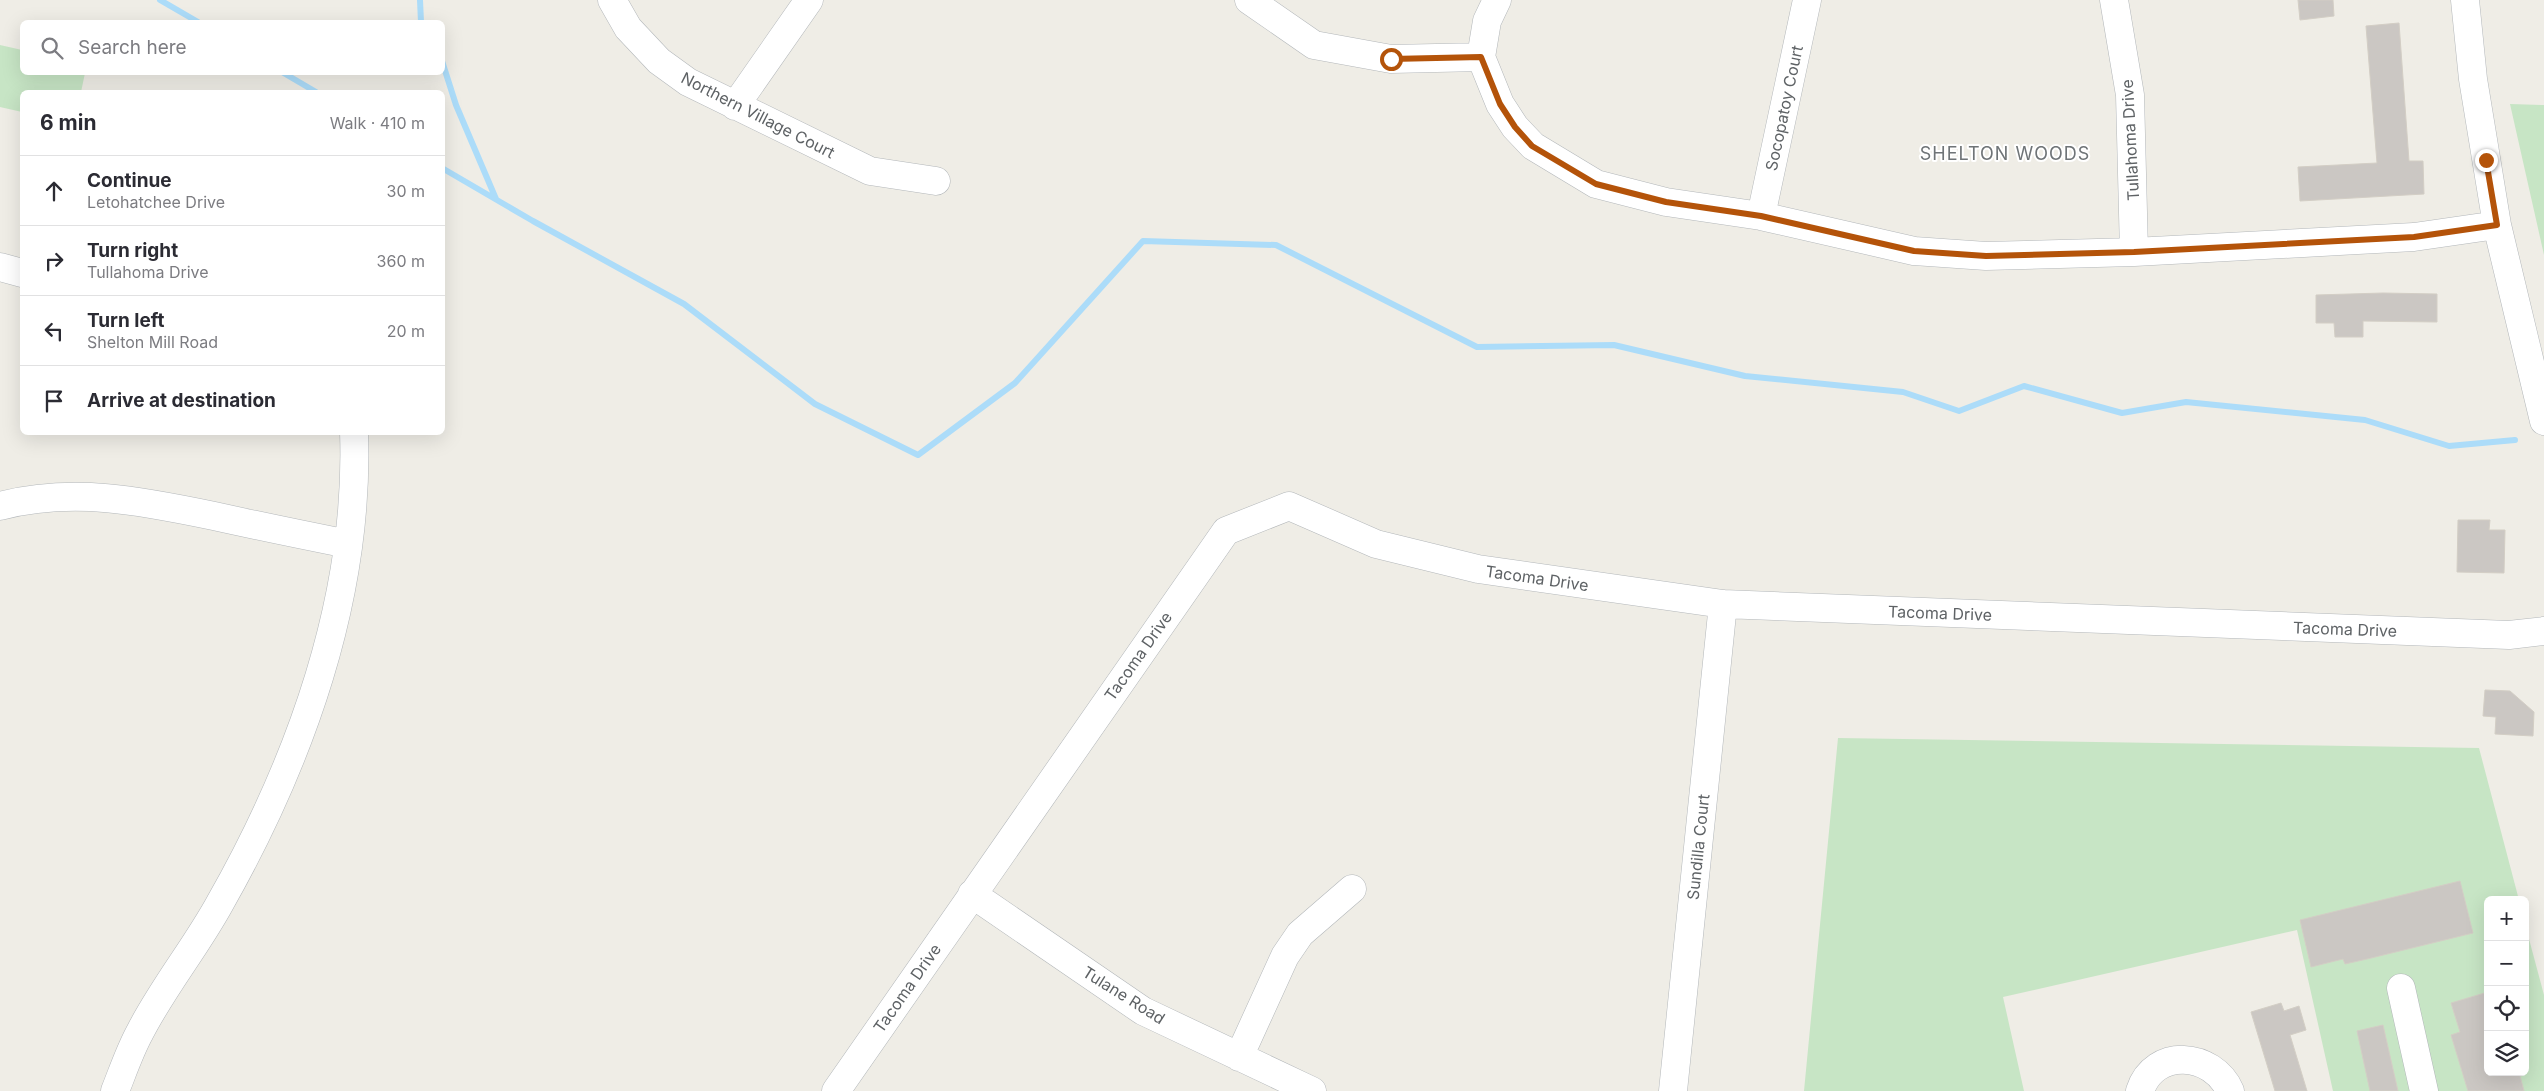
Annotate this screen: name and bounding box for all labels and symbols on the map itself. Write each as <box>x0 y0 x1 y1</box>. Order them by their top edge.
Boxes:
street label: Socopatoy Court <box>1761 43 1807 173</box>
route start <box>1380 48 1403 71</box>
street label: Northern Village Court <box>678 68 838 162</box>
street label: Tullahoma Drive <box>2117 79 2143 201</box>
district label: SHELTON WOODS <box>1920 143 2090 164</box>
route end <box>2475 149 2498 172</box>
street label: Tacoma Drive <box>1484 561 1590 595</box>
street label: Tacoma Drive <box>1888 601 1992 625</box>
street label: Tacoma Drive <box>1100 608 1176 704</box>
street label: Tacoma Drive <box>2293 617 2397 641</box>
street label: Sundilla Court <box>1682 793 1714 901</box>
street label: Tacoma Drive <box>869 940 945 1036</box>
street label: Tulane Road <box>1079 962 1169 1028</box>

